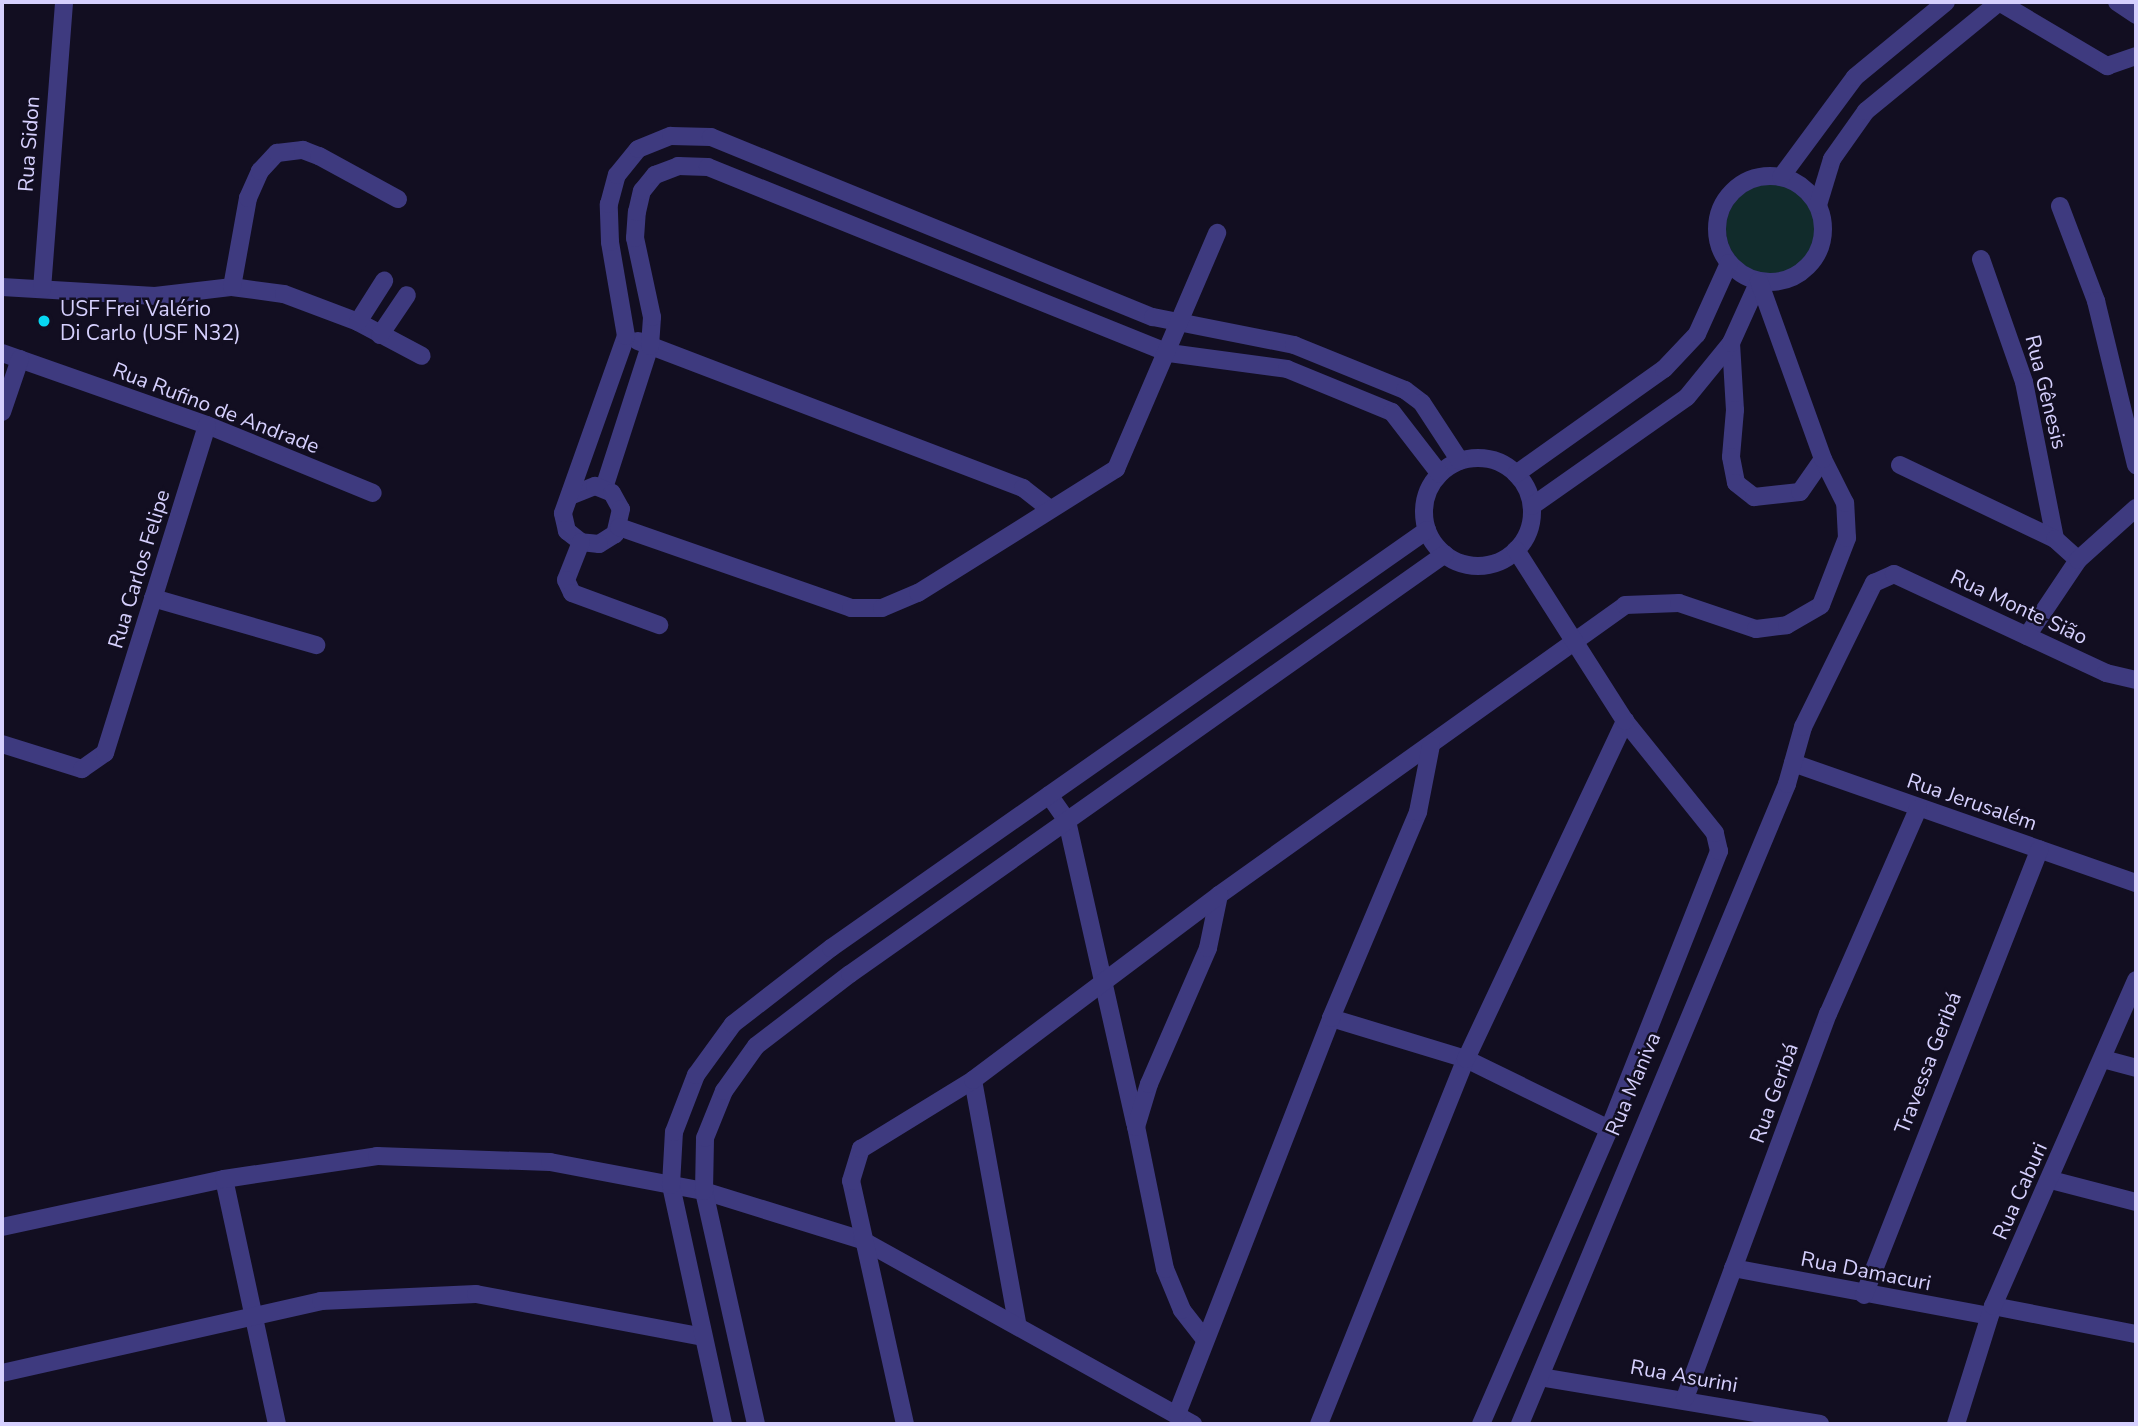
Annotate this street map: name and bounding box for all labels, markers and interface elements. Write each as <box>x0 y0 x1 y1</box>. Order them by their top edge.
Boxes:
street label: Rua Sidon <box>13 95 45 193</box>
place label: USF Frei Valério Di Carlo (USF N32) <box>60 296 241 346</box>
marker: USF Frei Valério Di Carlo (USF N32) <box>34 311 54 331</box>
street label: Rua Gênesis <box>2020 332 2072 452</box>
street label: Rua Rufino de Andrade <box>109 357 323 459</box>
street label: Rua Carlos Felipe <box>103 486 175 652</box>
street label: Rua Monte Sião <box>1946 564 2092 650</box>
street label: Rua Jerusalém <box>1904 768 2040 836</box>
street label: Travessa Geribá <box>1889 988 1967 1138</box>
street label: Rua Maniva <box>1600 1028 1666 1140</box>
street label: Rua Geribá <box>1744 1040 1804 1146</box>
street label: Rua Caburi <box>1987 1139 2053 1243</box>
street label: Rua Damacuri <box>1799 1246 1933 1296</box>
street label: Rua Asurini <box>1628 1354 1740 1398</box>

